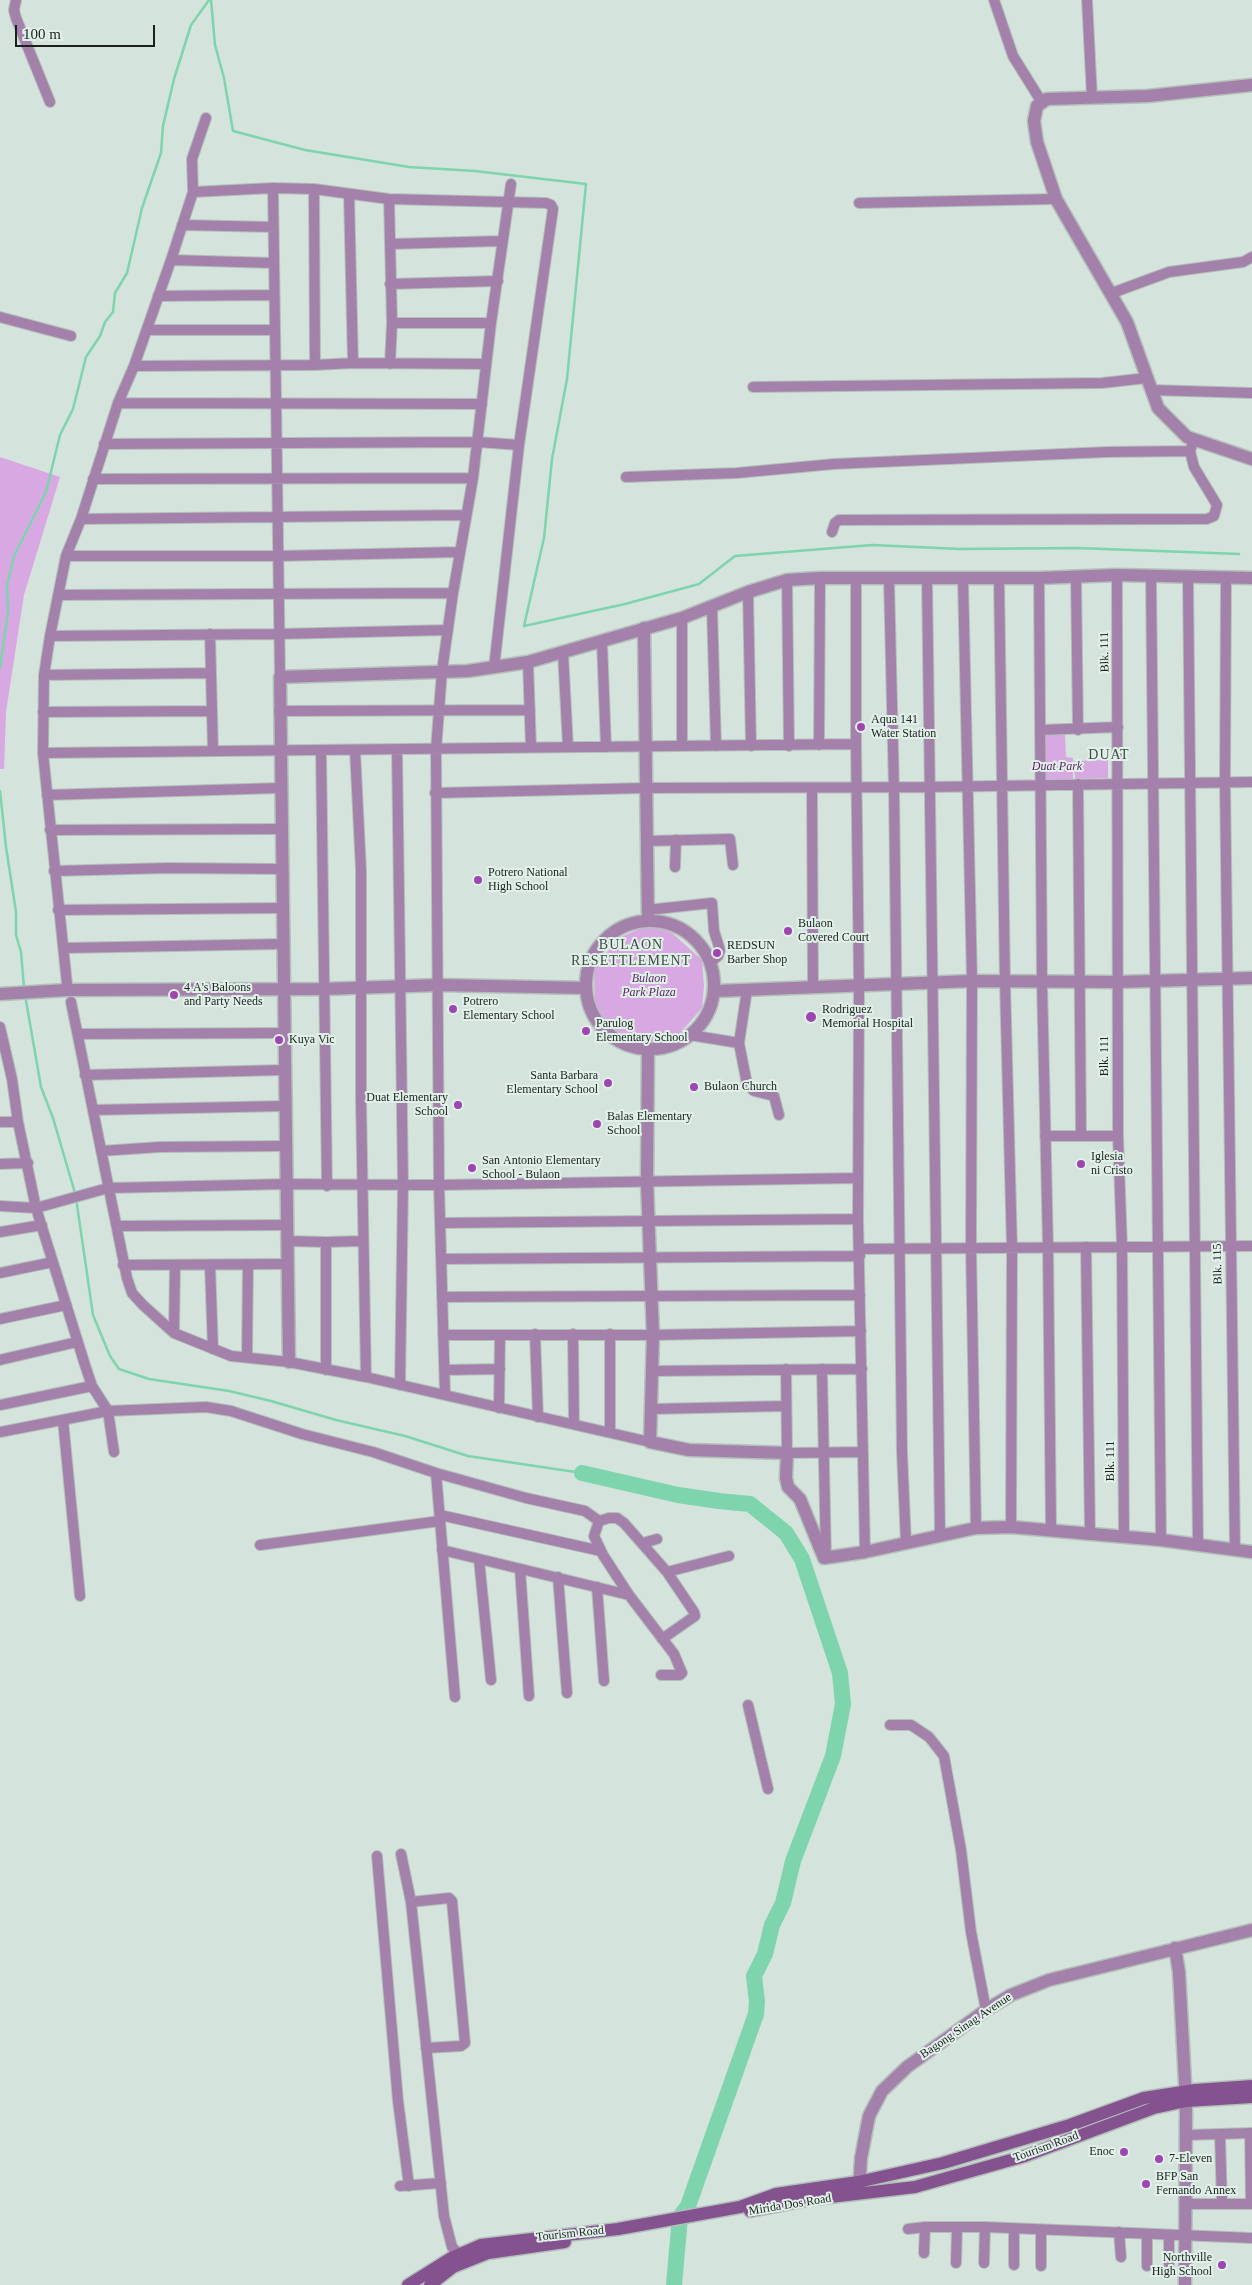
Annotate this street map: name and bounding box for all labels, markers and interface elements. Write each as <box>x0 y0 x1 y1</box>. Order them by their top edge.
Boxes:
scale bar <box>18 15 158 47</box>
text: 100 m <box>23 26 61 42</box>
street label: Blk. 111 <box>1097 632 1113 672</box>
place label: Aqua 141 Water Station <box>871 713 936 741</box>
marker: Aqua 141 Water Station <box>855 721 867 733</box>
district label: DUAT <box>1088 747 1130 763</box>
park label: Duat Park <box>1032 760 1082 774</box>
place label: Potrero National High School <box>488 866 568 894</box>
marker: Potrero National High School <box>472 874 484 886</box>
place label: Bulaon Covered Court <box>798 917 869 945</box>
marker: Bulaon Covered Court <box>782 925 794 937</box>
district label: BULAON RESETTLEMENT <box>569 937 693 970</box>
place label: REDSUN Barber Shop <box>727 939 787 967</box>
marker: REDSUN Barber Shop <box>711 947 723 959</box>
park label: Bulaon Park Plaza <box>622 972 676 1000</box>
place label: 4 A's Baloons and Party Needs <box>184 981 263 1009</box>
marker: 4 A's Baloons and Party Needs <box>168 989 180 1001</box>
place label: Potrero Elementary School <box>463 995 555 1023</box>
marker: Potrero Elementary School <box>447 1003 459 1015</box>
place label: Rodriguez Memorial Hospital <box>822 1003 913 1031</box>
marker: Rodriguez Memorial Hospital <box>804 1010 818 1024</box>
place label: Parulog Elementary School <box>596 1017 688 1045</box>
marker: Parulog Elementary School <box>580 1025 592 1037</box>
place label: Kuya Vic <box>289 1033 335 1047</box>
marker: Kuya Vic <box>273 1034 285 1046</box>
street label: Blk. 111 <box>1098 1036 1112 1076</box>
place label: Santa Barbara Elementary School <box>506 1069 598 1097</box>
marker: Santa Barbara Elementary School <box>602 1077 614 1089</box>
place label: Bulaon Church <box>704 1080 777 1094</box>
marker: Bulaon Church <box>688 1081 700 1093</box>
place label: Duat Elementary School <box>366 1091 448 1119</box>
marker: Duat Elementary School <box>452 1099 464 1111</box>
place label: Balas Elementary School <box>607 1110 692 1138</box>
marker: Balas Elementary School <box>591 1118 603 1130</box>
place label: Iglesia ni Cristo <box>1091 1150 1133 1178</box>
place label: San Antonio Elementary School - Bulaon <box>482 1154 601 1182</box>
marker: Iglesia ni Cristo <box>1075 1158 1087 1170</box>
marker: San Antonio Elementary School - Bulaon <box>466 1162 478 1174</box>
street label: Blk. 115 <box>1210 1243 1226 1285</box>
street label: Blk. 111 <box>1104 1441 1118 1481</box>
street label: Bagong Sinag Avenue <box>918 1990 1014 2062</box>
street label: Tourism Road <box>1012 2129 1080 2165</box>
place label: Enoc <box>1089 2145 1114 2159</box>
marker: Enoc <box>1118 2146 1130 2158</box>
place label: 7-Eleven <box>1169 2152 1212 2166</box>
marker: 7-Eleven <box>1153 2153 1165 2165</box>
place label: BFP San Fernando Annex <box>1156 2170 1236 2198</box>
marker: BFP San Fernando Annex <box>1140 2178 1152 2190</box>
street label: Mirida Dos Road <box>748 2191 832 2219</box>
street label: Tourism Road <box>535 2223 605 2245</box>
place label: Northville High School <box>1152 2251 1212 2279</box>
marker: Northville High School <box>1216 2259 1228 2271</box>

